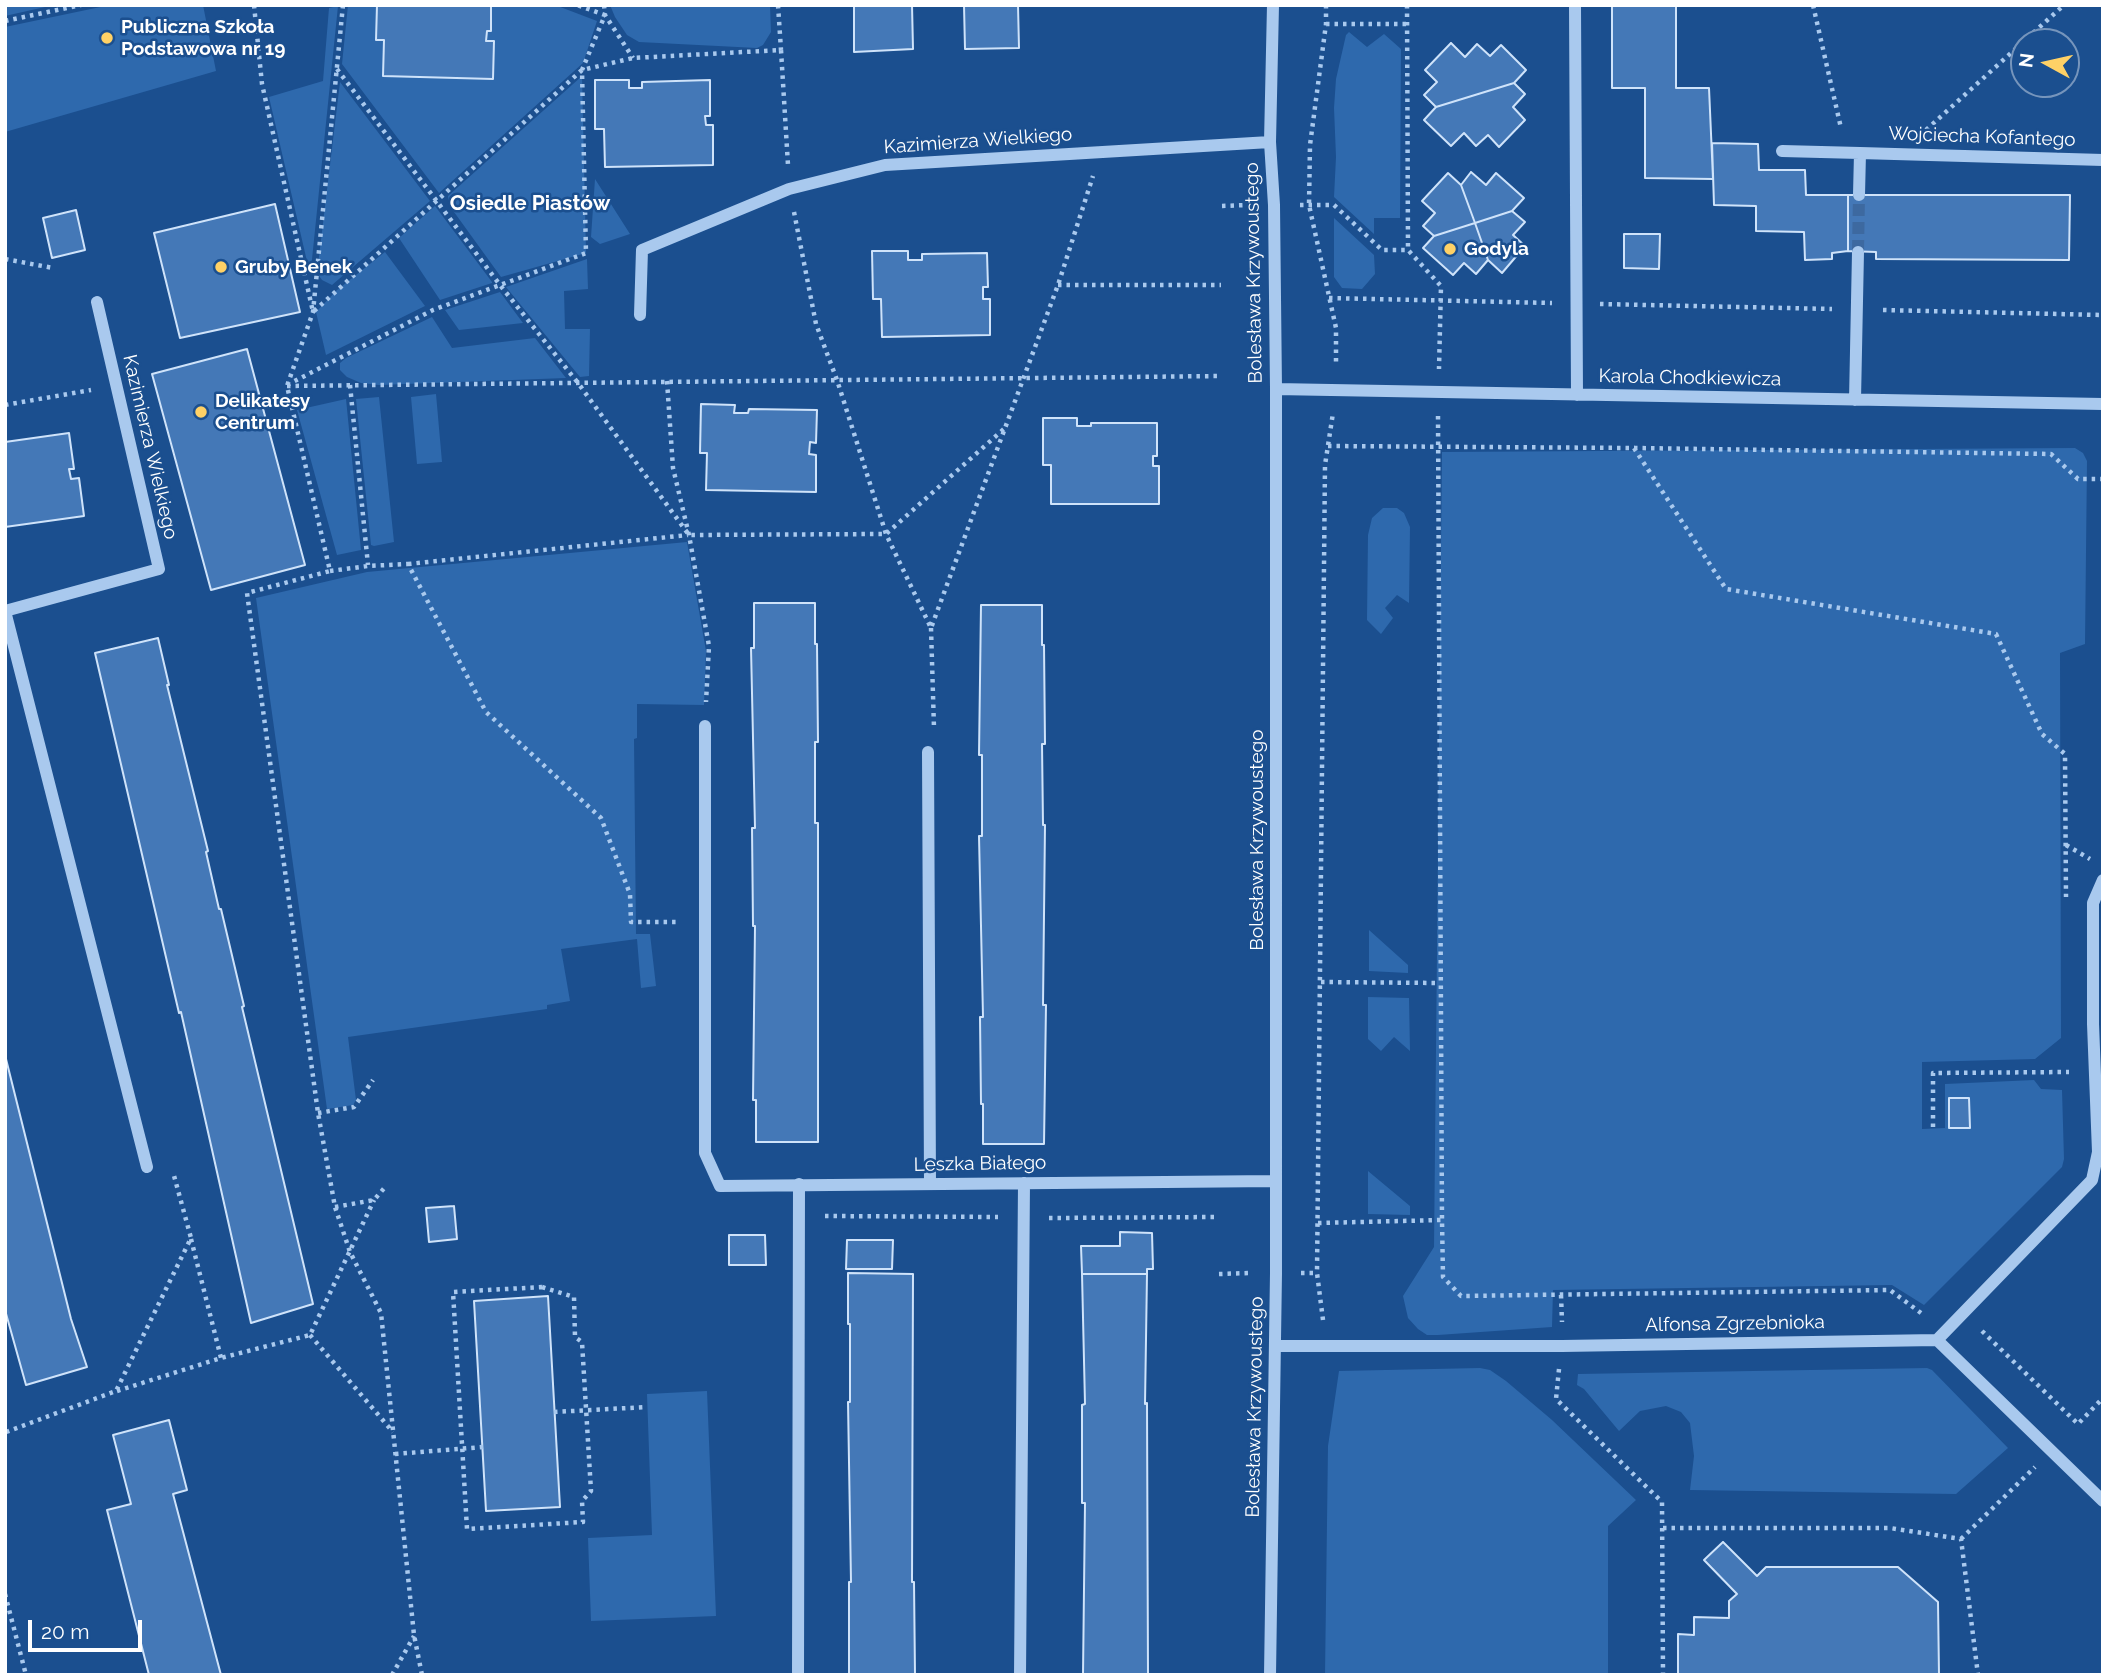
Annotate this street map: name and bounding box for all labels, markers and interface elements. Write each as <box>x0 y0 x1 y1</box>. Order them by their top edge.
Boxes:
place label: Publiczna Szkoła Podstawowa nr 19 <box>121 16 285 60</box>
north arrow <box>2010 28 2080 98</box>
marker: Publiczna Szkoła Podstawowa nr 19 <box>99 30 115 46</box>
text: N <box>2014 52 2038 69</box>
street label: Wojciecha Kofantego <box>1888 122 2076 152</box>
street label: Kazimierza Wielkiego <box>883 123 1073 159</box>
street label: Bolesława Krzywoustego <box>1241 162 1267 384</box>
district label: Osiedle Piastów <box>450 191 610 217</box>
place label: Godyla <box>1464 238 1529 260</box>
marker: Godyla <box>1442 241 1458 257</box>
place label: Gruby Benek <box>235 256 352 278</box>
marker: Gruby Benek <box>213 259 229 275</box>
street label: Kazimierza Wielkiego <box>118 352 182 542</box>
street label: Karola Chodkiewicza <box>1598 365 1782 391</box>
place label: Delikatesy Centrum <box>215 390 310 434</box>
marker: Delikatesy Centrum <box>193 404 209 420</box>
street label: Bolesława Krzywoustego <box>1246 729 1268 951</box>
street label: Leszka Białego <box>913 1151 1047 1177</box>
street label: Bolesława Krzywoustego <box>1242 1296 1268 1518</box>
street label: Alfonsa Zgrzebnioka <box>1645 1311 1825 1337</box>
scale bar <box>32 1606 145 1650</box>
text: 20 m <box>41 1619 89 1644</box>

